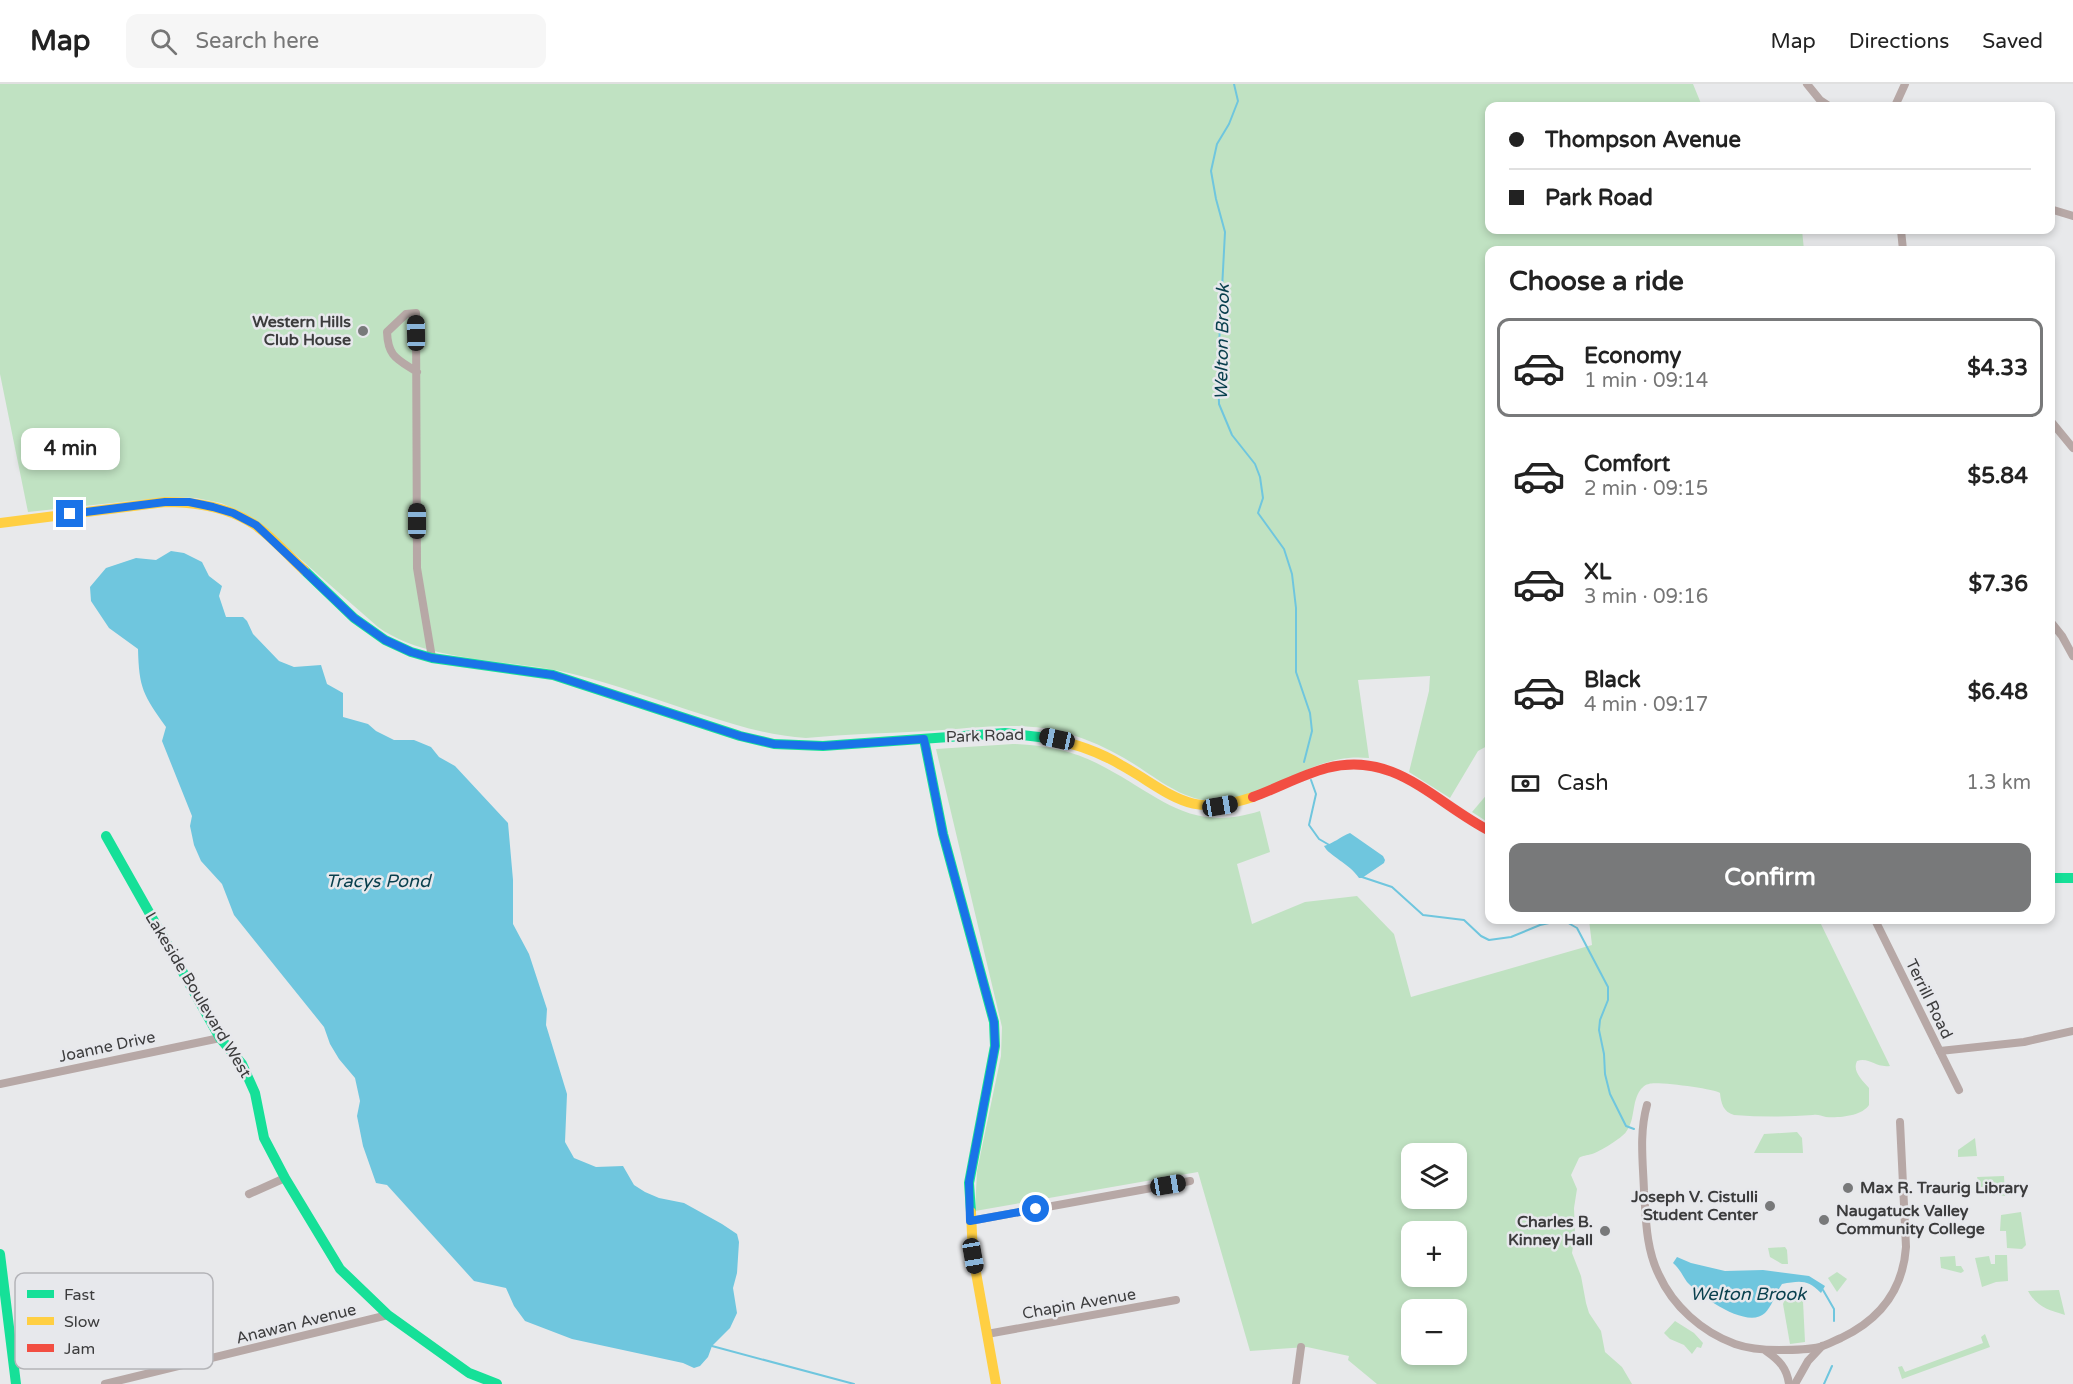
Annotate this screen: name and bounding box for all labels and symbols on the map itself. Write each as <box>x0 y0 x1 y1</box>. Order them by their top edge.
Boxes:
water label: Welton Brook <box>1210 283 1234 400</box>
place label: Western Hills Club House <box>252 312 351 350</box>
car <box>407 315 425 351</box>
marker: Western Hills Club House <box>356 324 370 338</box>
callout: 4 min <box>20 427 119 469</box>
route end <box>56 500 83 527</box>
car <box>408 503 426 539</box>
street label: Park Road <box>945 725 1025 747</box>
car <box>1038 726 1076 752</box>
car <box>1201 794 1239 818</box>
water label: Tracys Pond <box>326 870 433 892</box>
street label: Lakeside Boulevard West <box>140 908 256 1082</box>
street label: Terrill Road <box>1901 956 1957 1042</box>
street label: Joanne Drive <box>57 1027 157 1067</box>
car <box>1149 1173 1187 1197</box>
place label: Max R. Traurig Library <box>1860 1178 2028 1198</box>
marker: Max R. Traurig Library <box>1841 1181 1855 1195</box>
place label: Joseph V. Cistulli Student Center <box>1630 1187 1759 1225</box>
route start <box>1022 1195 1049 1222</box>
marker: Joseph V. Cistulli Student Center <box>1763 1199 1777 1213</box>
place label: Naugatuck Valley Community College <box>1836 1201 1985 1239</box>
place label: Charles B. Kinney Hall <box>1508 1212 1593 1250</box>
marker: Naugatuck Valley Community College <box>1817 1213 1831 1227</box>
marker: Charles B. Kinney Hall <box>1598 1224 1612 1238</box>
car <box>961 1237 985 1275</box>
legend <box>15 1273 213 1369</box>
water label: Welton Brook <box>1690 1283 1807 1305</box>
street label: Chapin Avenue <box>1021 1284 1137 1324</box>
text: Fast <box>64 1285 95 1305</box>
street label: Anawan Avenue <box>234 1299 358 1349</box>
text: Slow <box>64 1312 100 1332</box>
text: Jam <box>64 1339 95 1359</box>

